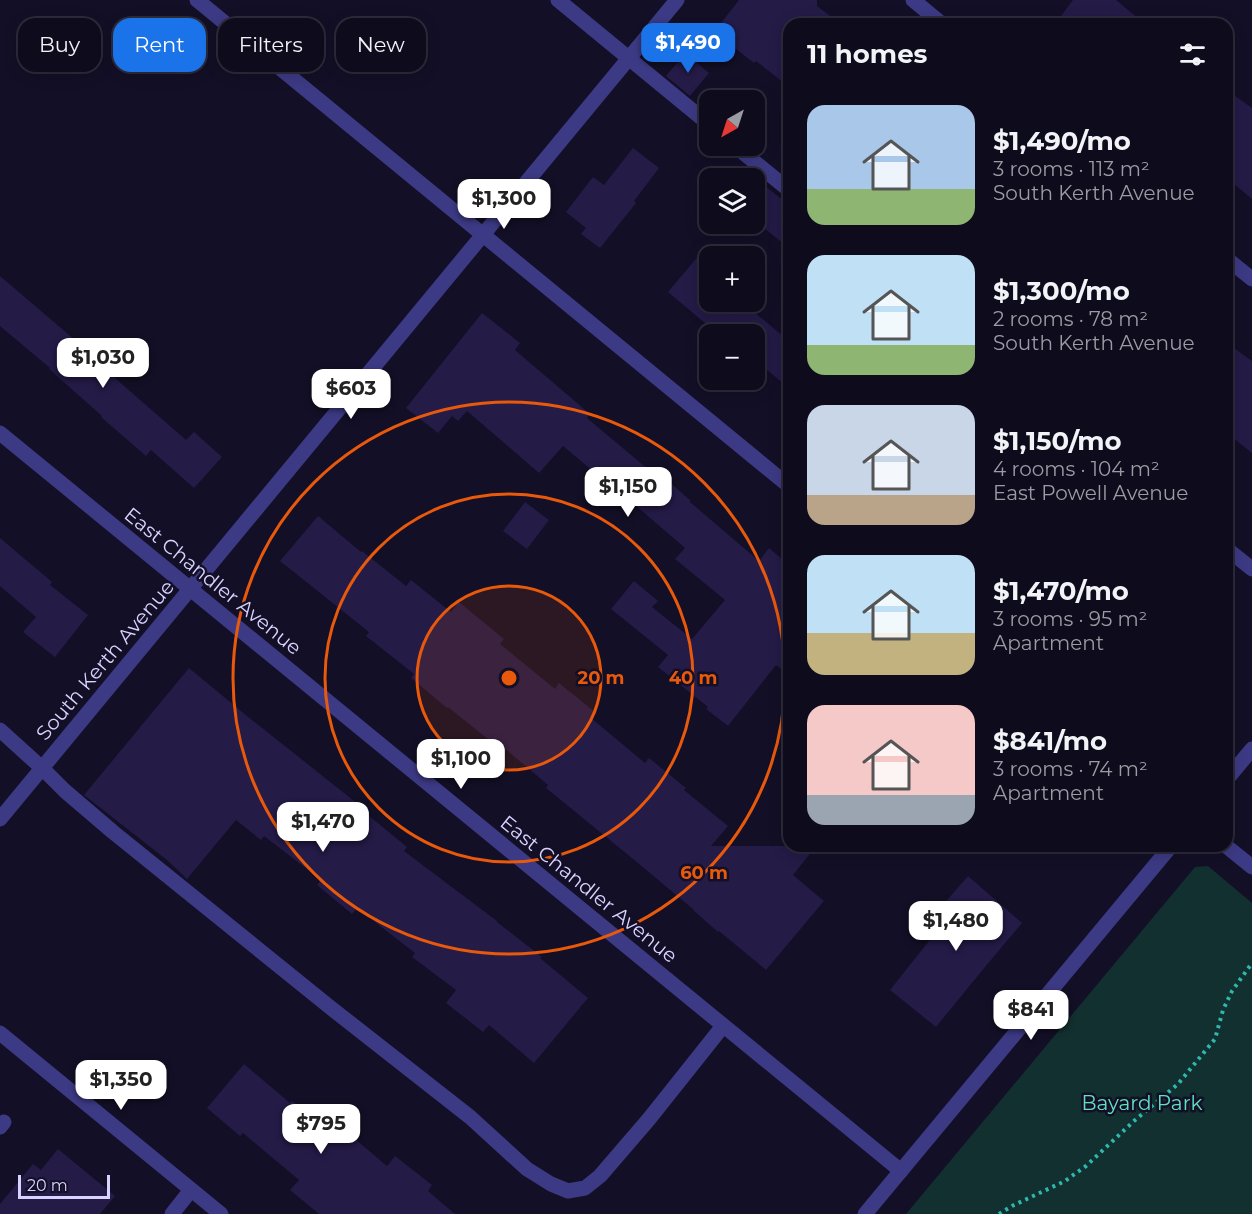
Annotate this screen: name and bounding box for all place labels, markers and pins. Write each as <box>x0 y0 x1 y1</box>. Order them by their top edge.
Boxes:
pin: $1,490 <box>639 23 737 74</box>
pin: $1,300 <box>455 179 553 230</box>
pin: $1,030 <box>54 338 152 389</box>
pin: $603 <box>315 369 387 420</box>
pin: $1,150 <box>579 467 677 518</box>
centre of rings <box>499 668 519 688</box>
pin: $1,100 <box>412 739 510 790</box>
pin: $1,470 <box>274 802 372 853</box>
pin: $1,480 <box>907 901 1005 952</box>
pin: $841 <box>995 990 1067 1041</box>
pin: $1,350 <box>72 1060 170 1111</box>
pin: $795 <box>285 1104 357 1155</box>

